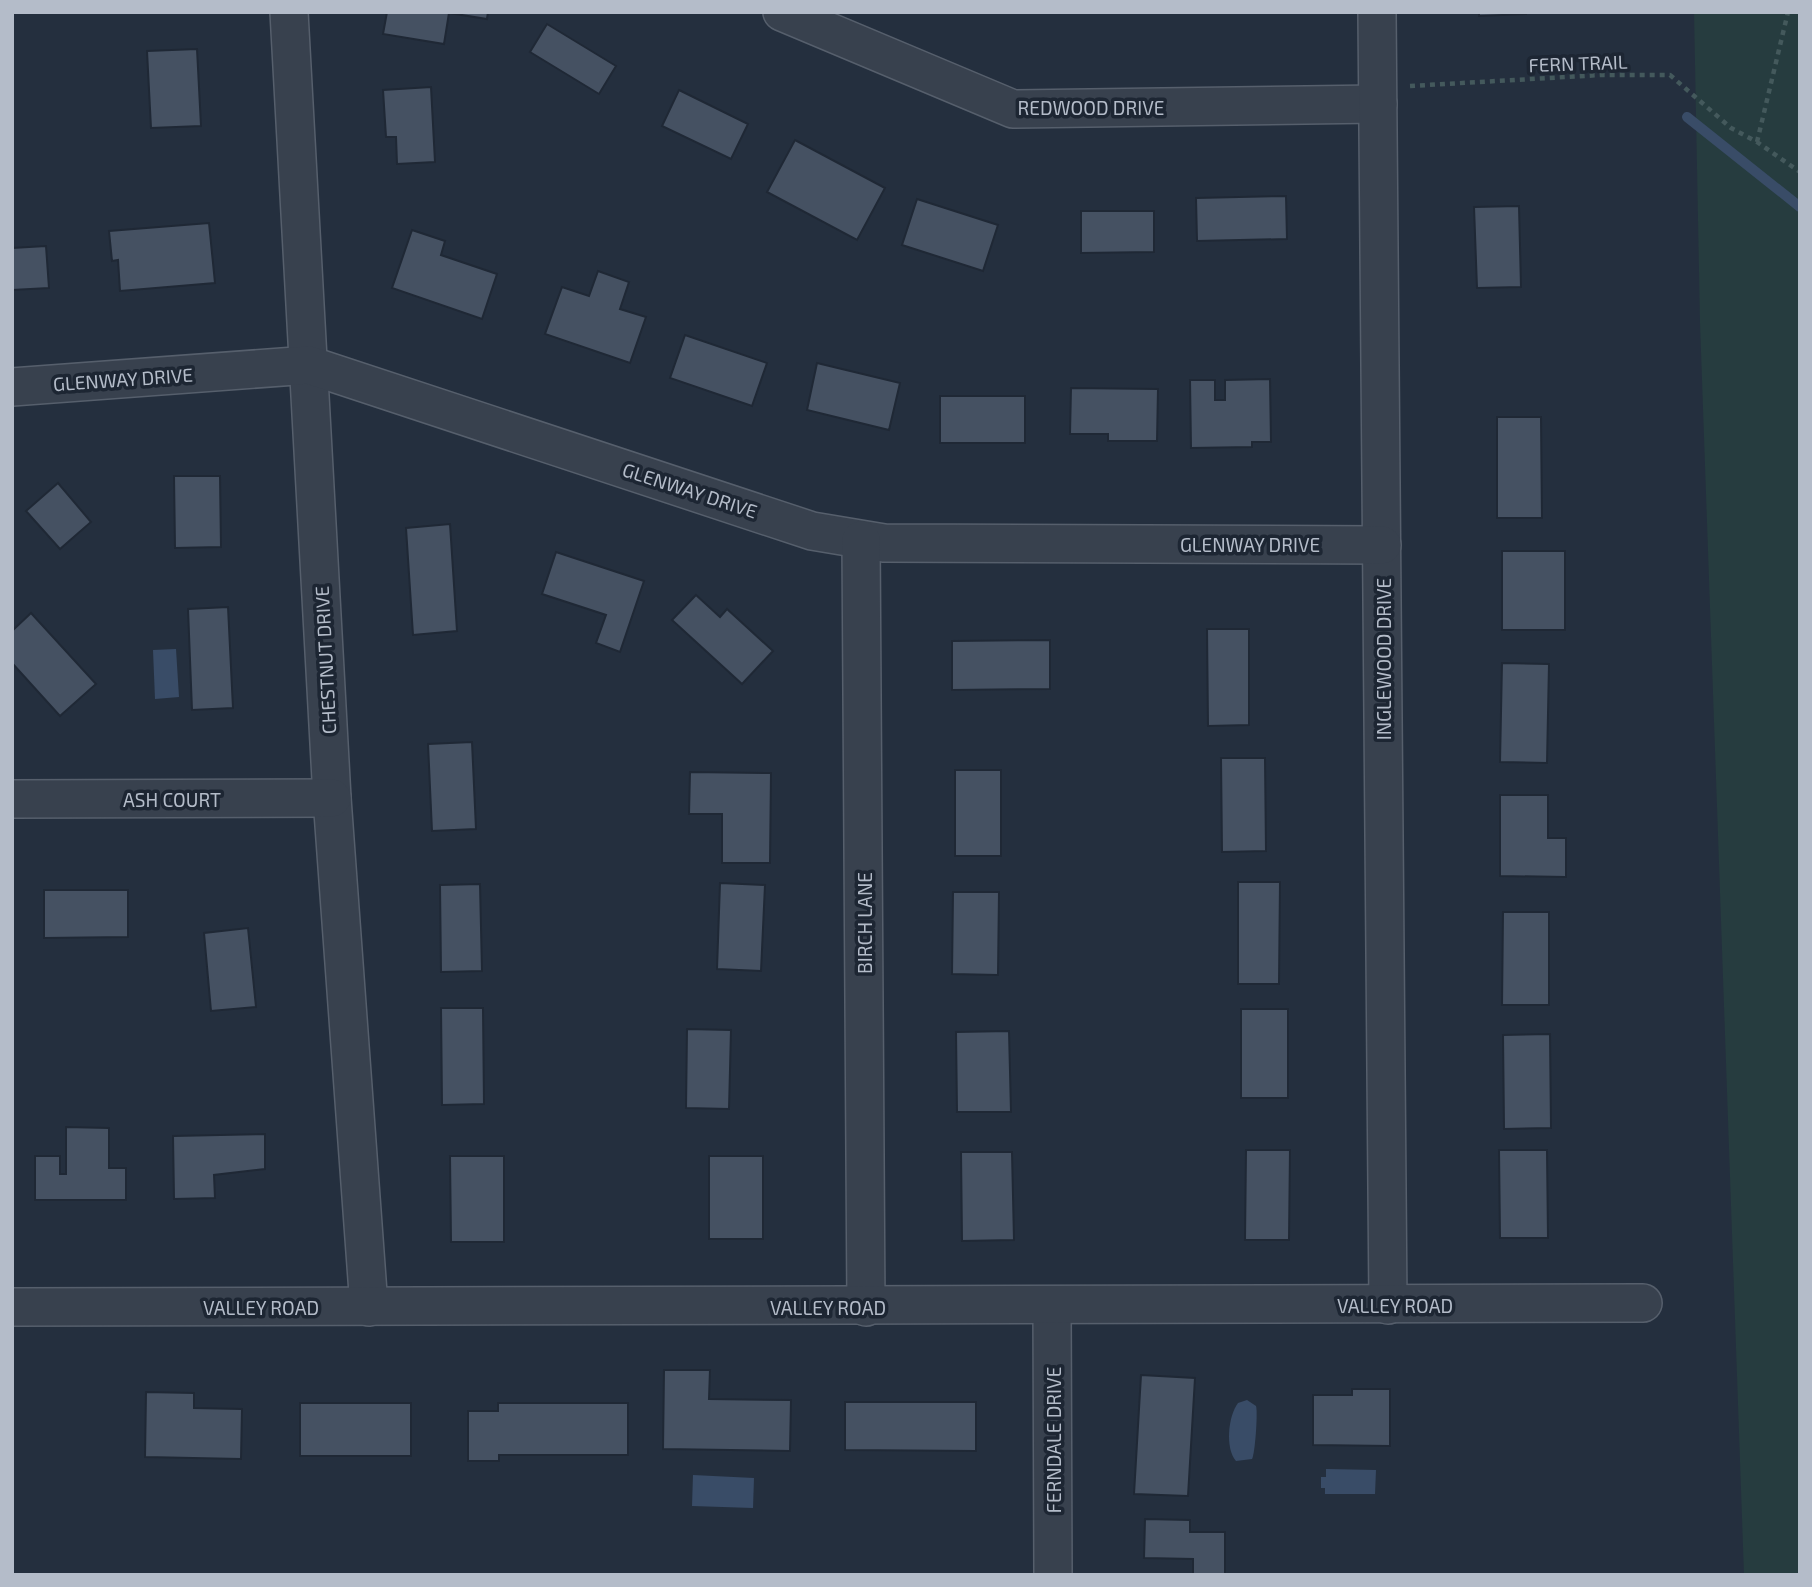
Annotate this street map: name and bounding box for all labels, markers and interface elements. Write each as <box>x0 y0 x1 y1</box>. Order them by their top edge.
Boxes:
street label: FERN TRAIL <box>1528 50 1628 76</box>
street label: REDWOOD DRIVE <box>1018 96 1164 119</box>
street label: GLENWAY DRIVE <box>52 363 194 395</box>
street label: GLENWAY DRIVE <box>620 457 760 523</box>
street label: GLENWAY DRIVE <box>1180 533 1320 556</box>
street label: INGLEWOOD DRIVE <box>1372 578 1395 740</box>
street label: CHESTNUT DRIVE <box>310 585 340 735</box>
street label: ASH COURT <box>123 788 221 811</box>
street label: BIRCH LANE <box>853 872 876 974</box>
street label: VALLEY ROAD <box>1337 1294 1453 1317</box>
street label: VALLEY ROAD <box>203 1296 319 1319</box>
street label: VALLEY ROAD <box>770 1296 886 1319</box>
street label: FERNDALE DRIVE <box>1042 1367 1065 1513</box>

